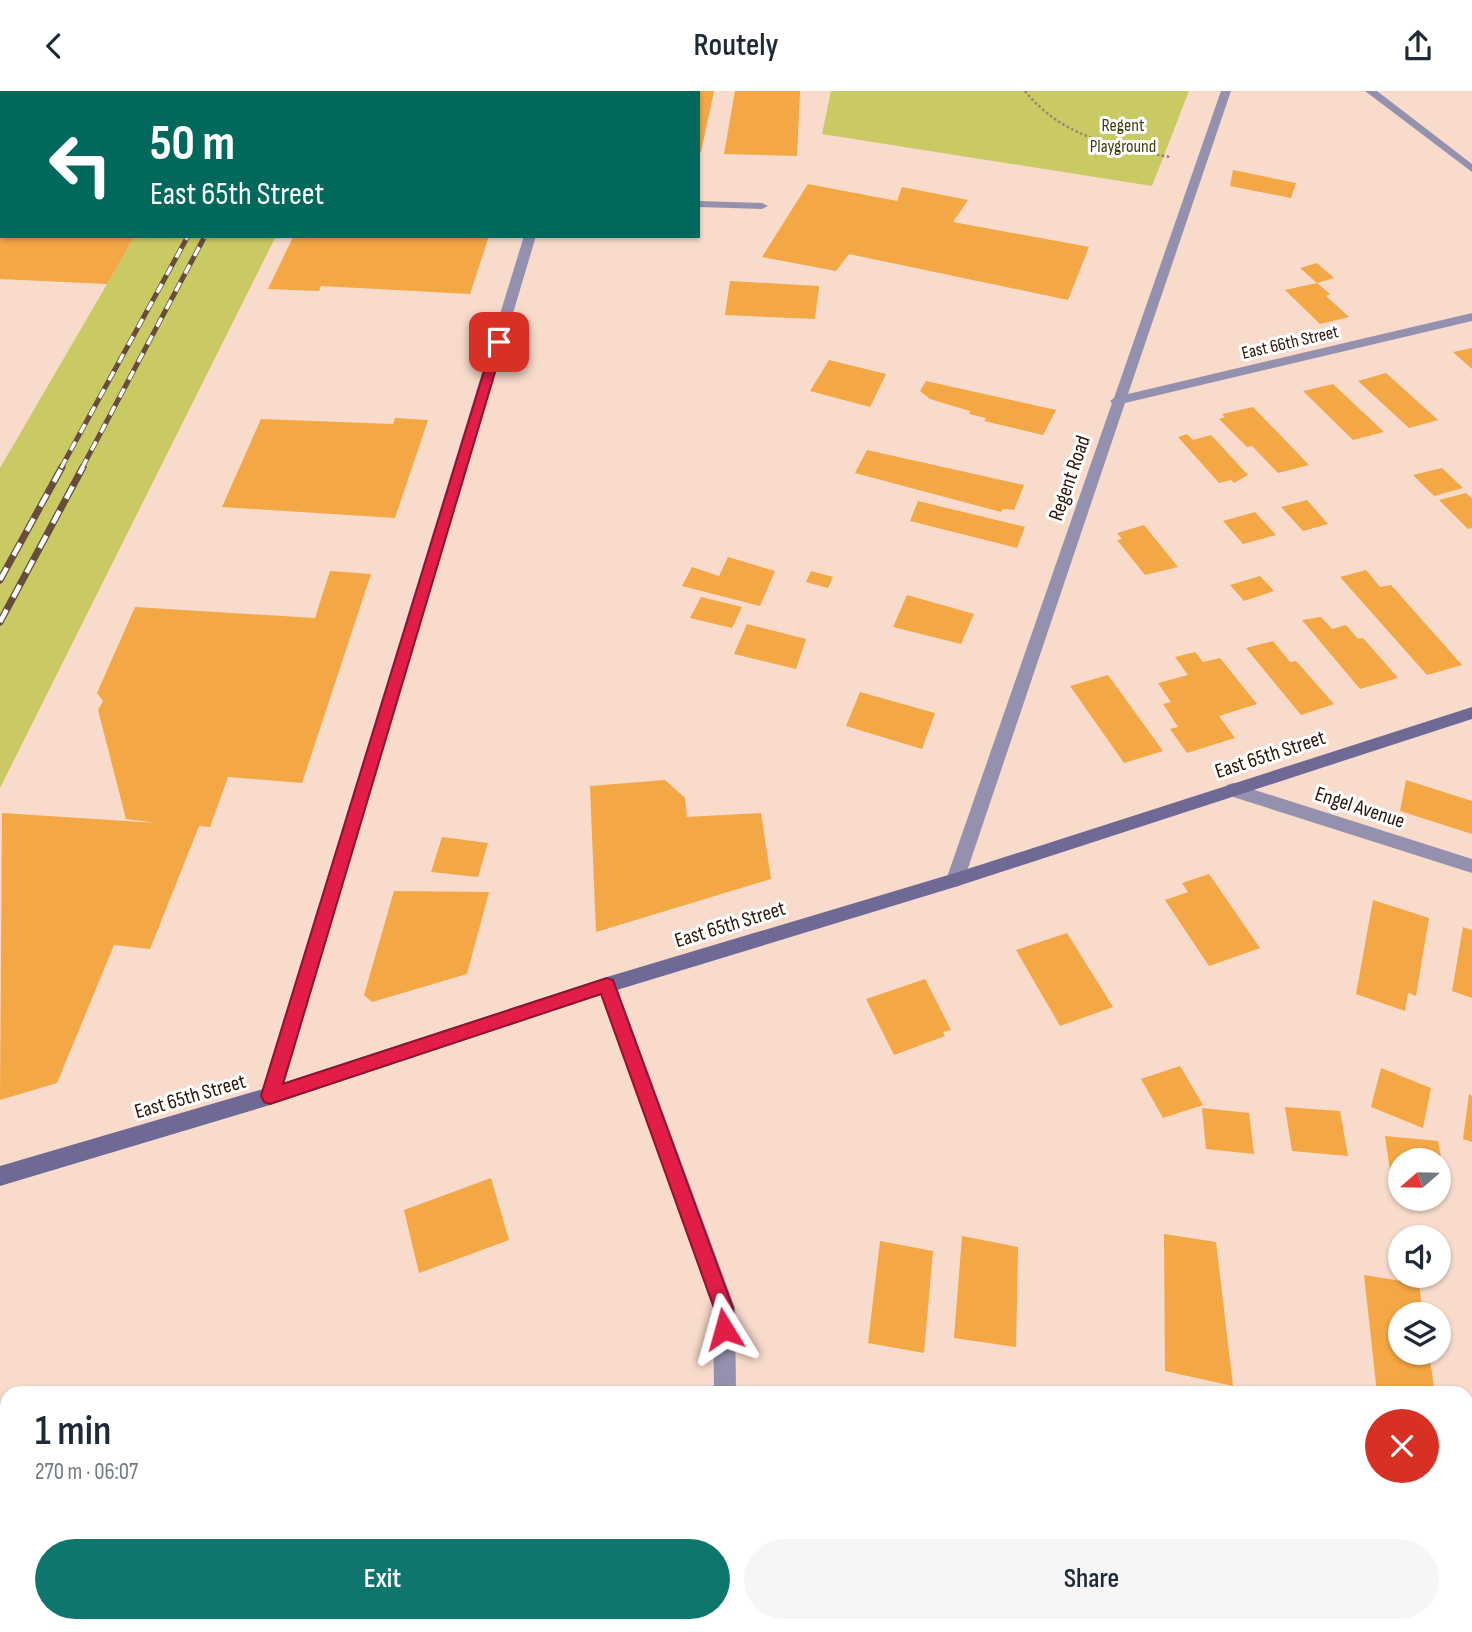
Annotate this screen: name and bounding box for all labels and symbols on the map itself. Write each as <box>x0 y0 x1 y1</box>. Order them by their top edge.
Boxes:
park label: Regent Playground <box>1090 115 1156 157</box>
pin <box>469 312 529 372</box>
street label: East 66th Street <box>1240 321 1341 364</box>
street label: Regent Road <box>1043 432 1096 524</box>
street label: East 65th Street <box>1212 725 1328 784</box>
street label: Engel Avenue <box>1312 781 1408 834</box>
street label: East 65th Street <box>672 896 788 953</box>
street label: East 65th Street <box>132 1069 249 1124</box>
north arrow <box>1388 1148 1451 1211</box>
position arrow <box>687 1292 761 1366</box>

